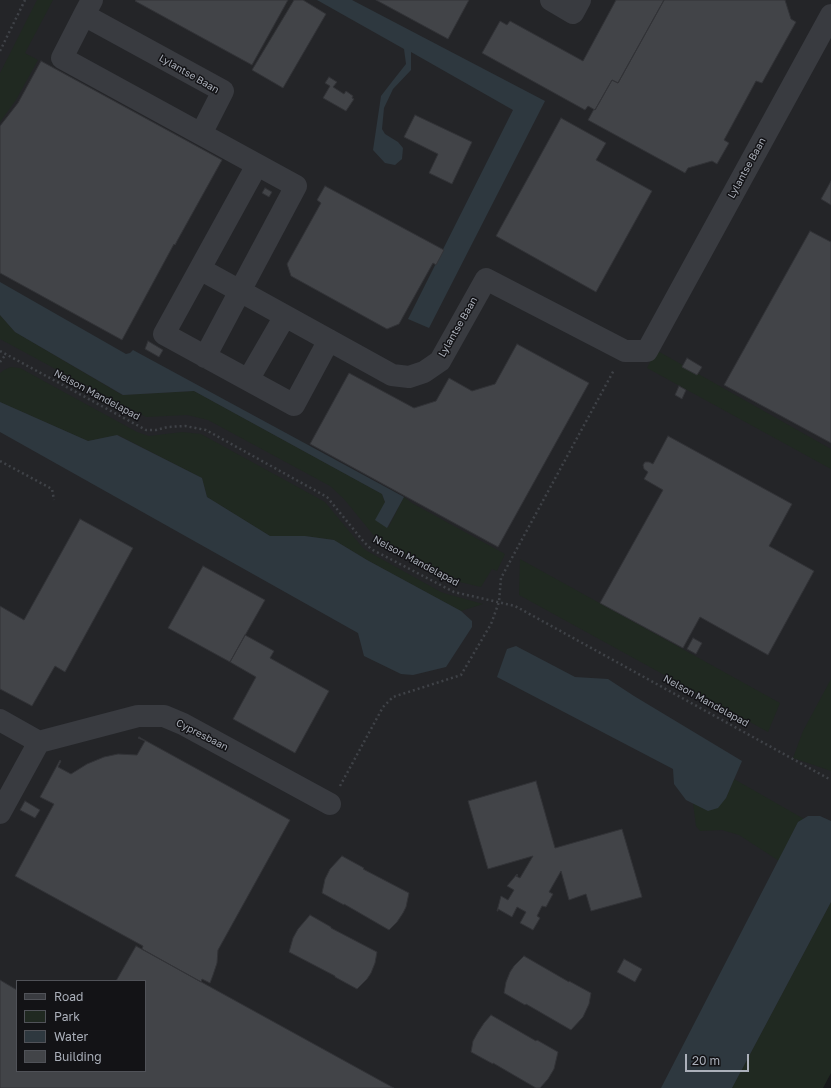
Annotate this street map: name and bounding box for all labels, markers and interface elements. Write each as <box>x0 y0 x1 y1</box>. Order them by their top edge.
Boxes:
street label: Lylantse Baan <box>157 52 221 96</box>
street label: Lylantse Baan <box>725 136 769 200</box>
street label: Lylantse Baan <box>436 295 480 359</box>
street label: Nelson Mandelapad <box>52 367 142 423</box>
street label: Nelson Mandelapad <box>371 533 461 589</box>
street label: Nelson Mandelapad <box>661 673 751 729</box>
street label: Cypresbaan <box>174 717 230 753</box>
legend <box>16 980 146 1072</box>
text: Road <box>54 989 83 1004</box>
text: Park <box>54 1009 80 1024</box>
text: Water <box>54 1029 88 1044</box>
scale bar <box>687 1046 751 1072</box>
text: Building <box>54 1049 102 1064</box>
text: 20 m <box>692 1053 720 1068</box>

